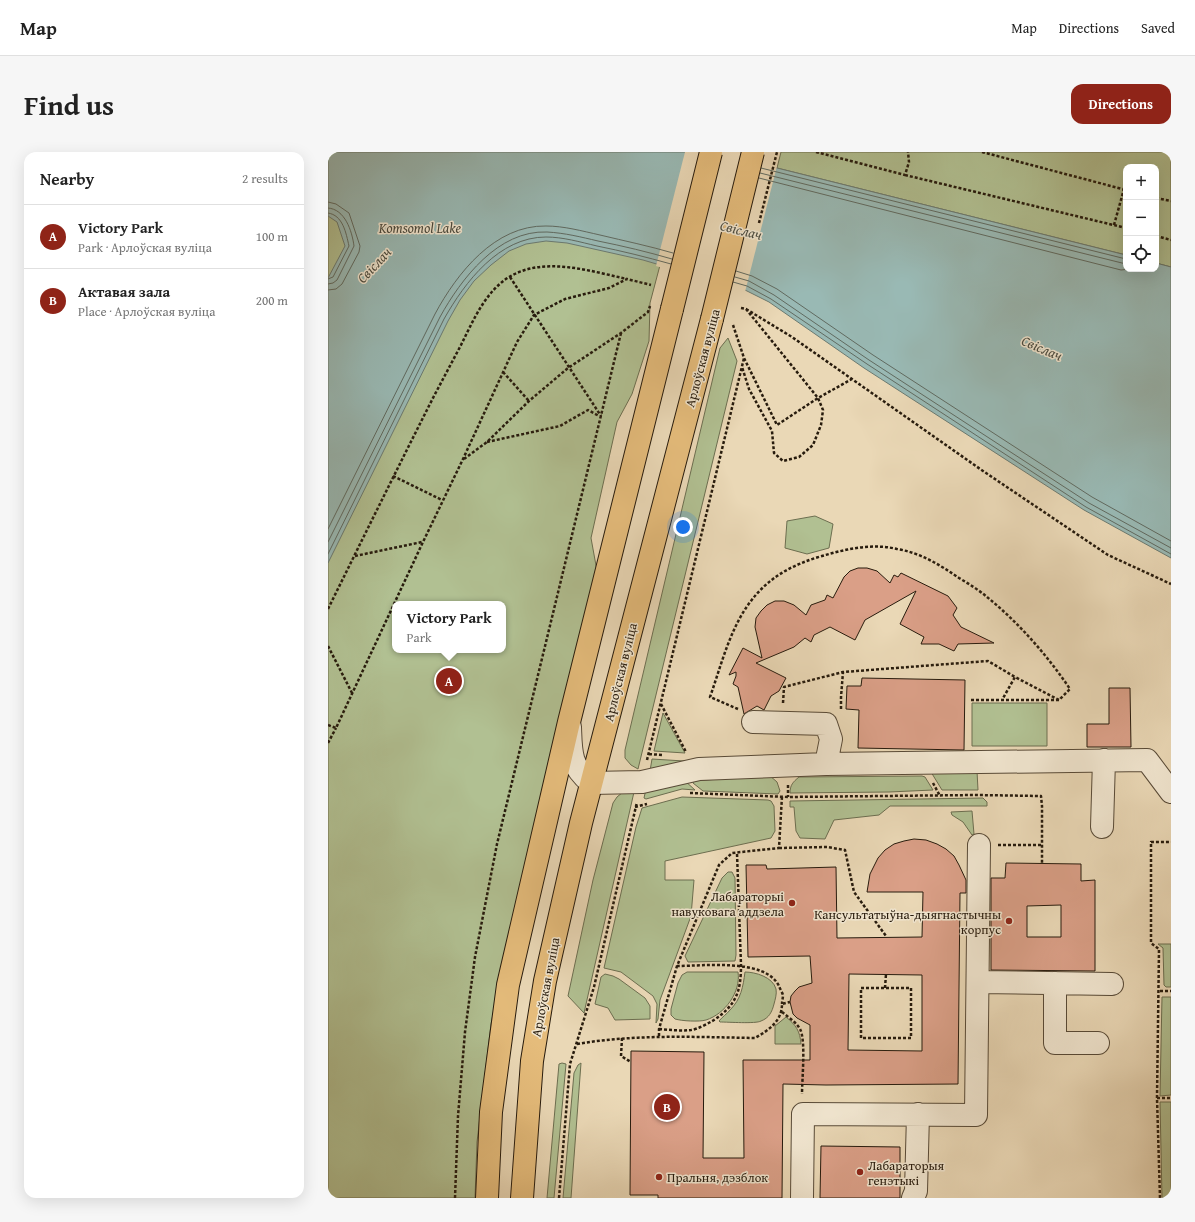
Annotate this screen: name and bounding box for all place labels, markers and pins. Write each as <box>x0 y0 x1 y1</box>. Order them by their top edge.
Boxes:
pin: A <box>436 666 462 696</box>
place label: Лабараторыі навуковага аддзела <box>671 887 785 921</box>
marker: Лабараторыі навуковага аддзела <box>787 898 797 908</box>
place label: Кансультатыўна-дыягнастычны корпус <box>814 905 1001 939</box>
marker: Кансультатыўна-дыягнастычны корпус <box>1004 916 1014 926</box>
pin: B <box>654 1092 680 1122</box>
place label: Лабараторыя генэтыкі <box>868 1156 945 1190</box>
marker: Лабараторыя генэтыкі <box>855 1167 865 1177</box>
place label: Пральня, дэзблок <box>667 1168 768 1187</box>
marker: Пральня, дэзблок <box>654 1172 664 1182</box>

